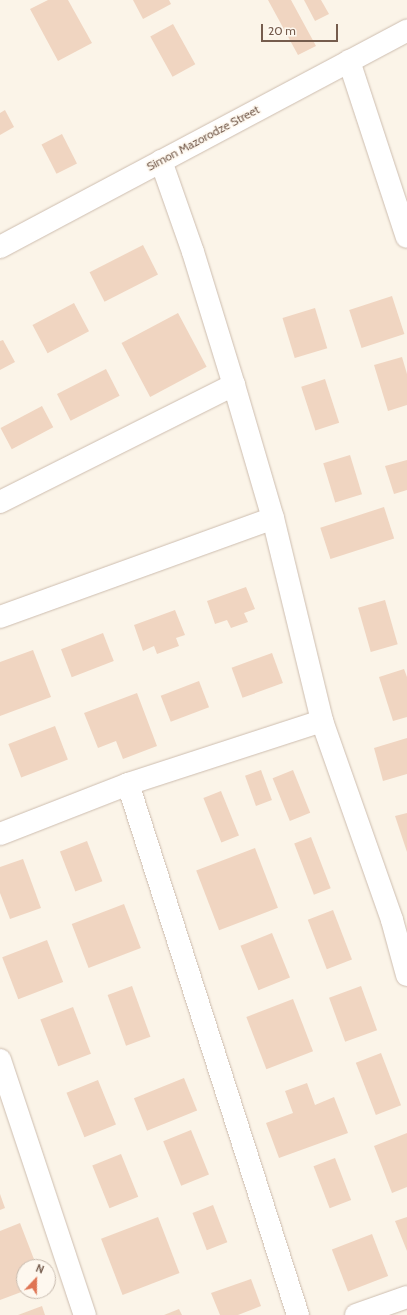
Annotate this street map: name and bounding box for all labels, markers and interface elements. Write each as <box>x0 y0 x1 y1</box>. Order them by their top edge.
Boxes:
scale bar <box>263 16 340 42</box>
text: 20 m <box>268 23 296 38</box>
street label: Simon Mazorodze Street <box>144 102 262 174</box>
north arrow <box>16 1259 56 1299</box>
text: N <box>34 1261 46 1277</box>

